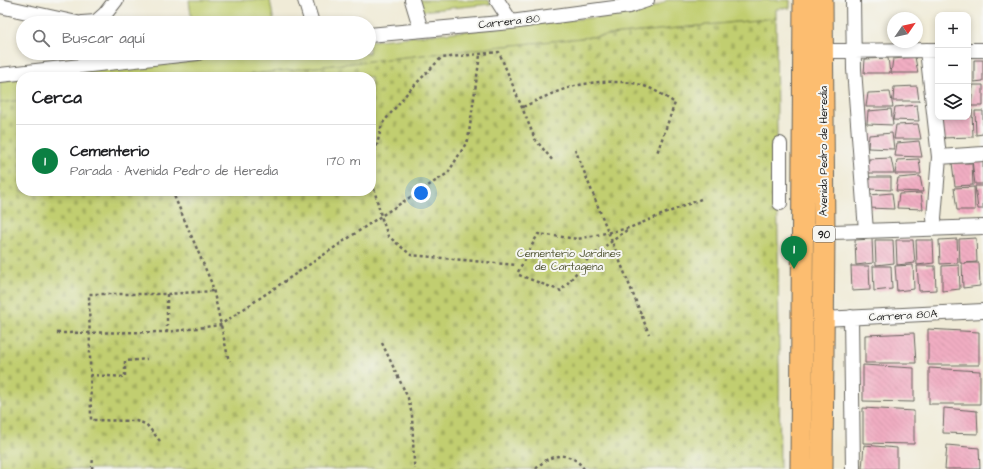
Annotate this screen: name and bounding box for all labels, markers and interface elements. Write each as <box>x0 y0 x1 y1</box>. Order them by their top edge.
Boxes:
street label: Carrera 80 <box>478 11 541 32</box>
north arrow <box>887 12 923 48</box>
map controls <box>935 12 971 120</box>
button: + <box>935 12 971 48</box>
search box <box>16 16 376 60</box>
icon: search <box>30 27 52 49</box>
text: Buscar aquí <box>62 28 144 49</box>
button: − <box>935 48 971 84</box>
button: layers <box>935 84 971 120</box>
street label: Avenida Pedro de Heredia <box>816 85 831 216</box>
text: Cerca <box>32 86 82 110</box>
text: Cementerio <box>70 141 149 162</box>
text: 1 <box>44 152 46 170</box>
text: 170 m <box>327 152 360 170</box>
text: Parada · Avenida Pedro de Heredia <box>70 162 278 180</box>
your location <box>411 183 431 203</box>
road number: 90 <box>813 226 835 242</box>
pin: 1 <box>781 236 807 269</box>
park label: Cementerio Jardines de Cartagena <box>517 246 622 275</box>
street label: Carrera 80A <box>868 306 938 325</box>

